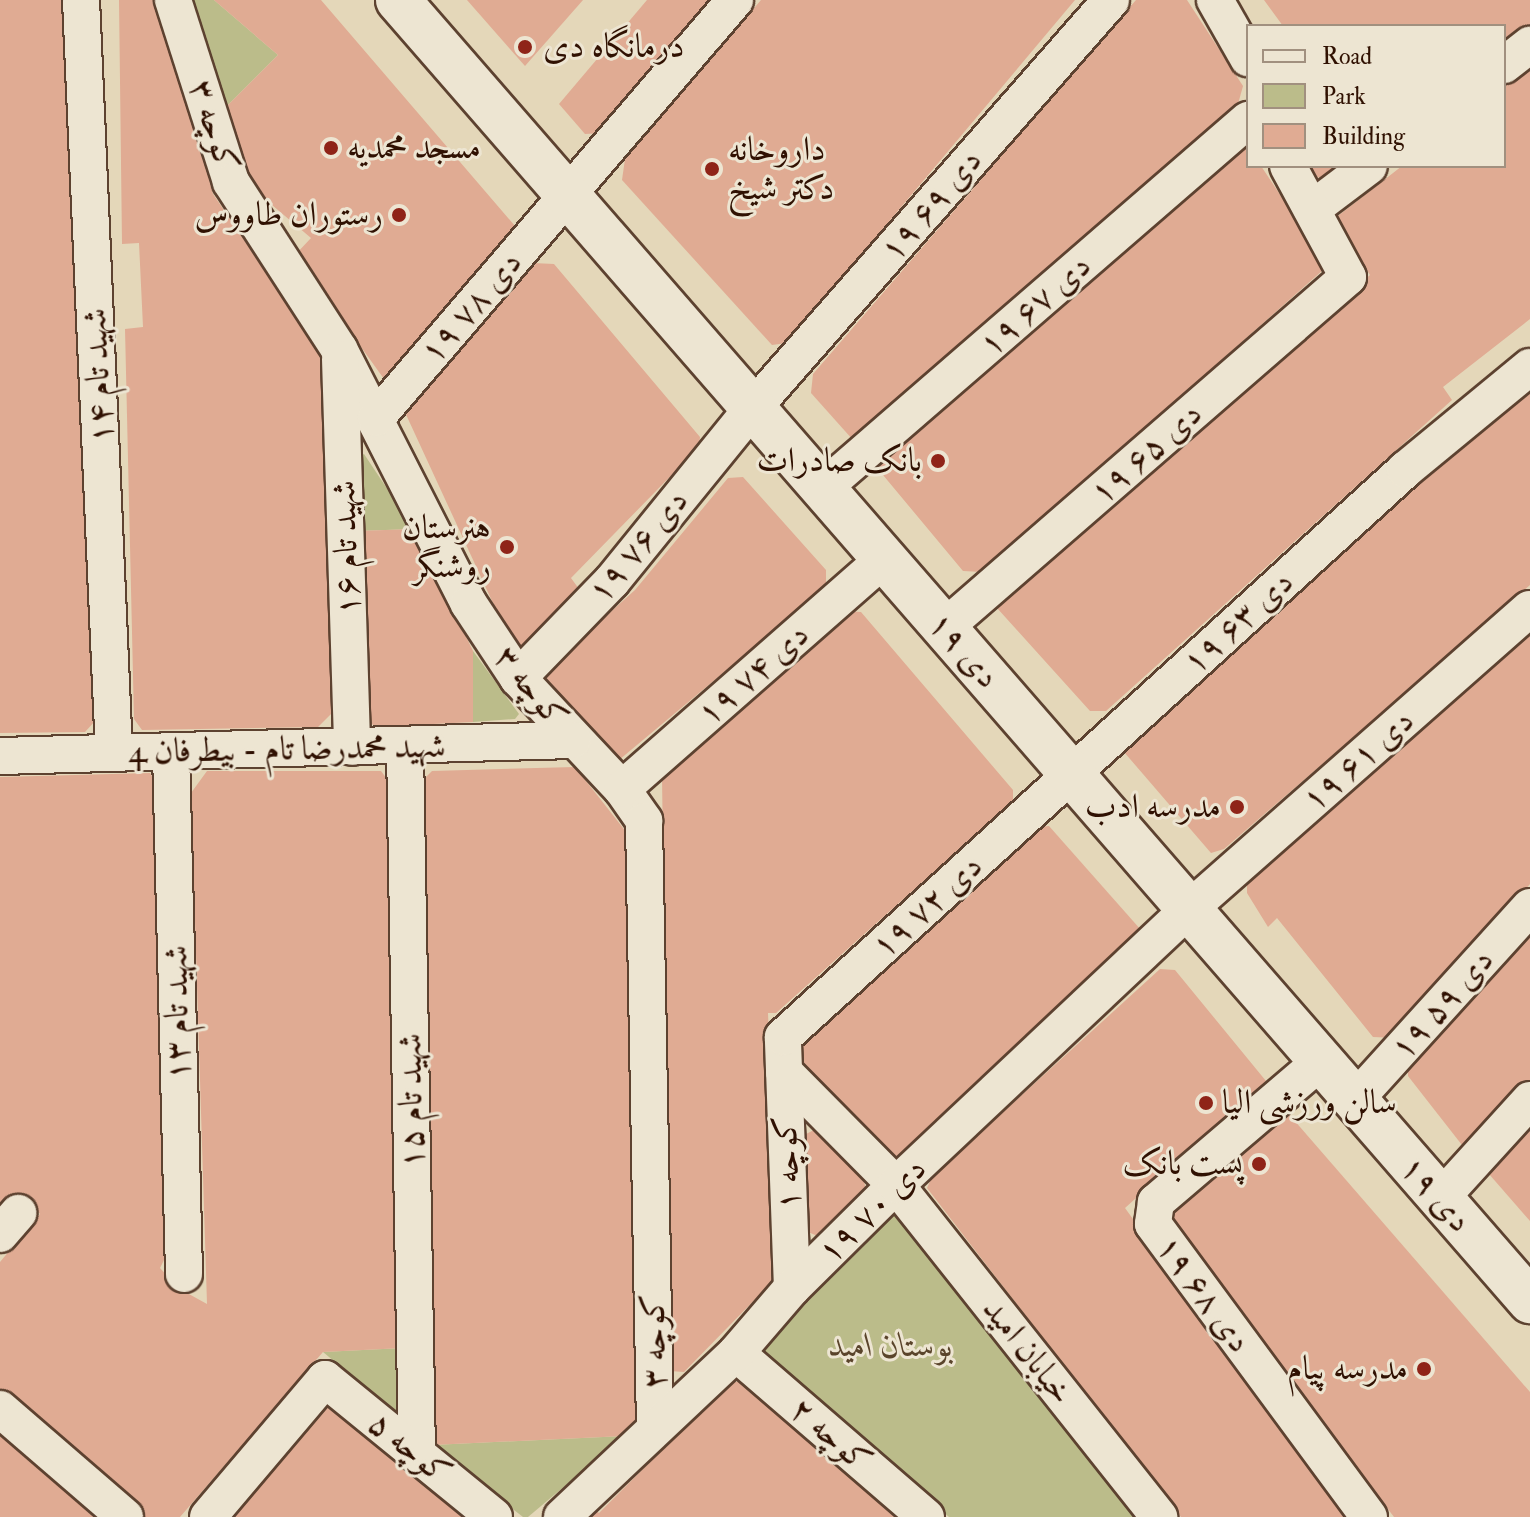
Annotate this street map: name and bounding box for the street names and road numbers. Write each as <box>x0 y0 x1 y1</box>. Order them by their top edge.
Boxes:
street label: کوچه ۳ <box>180 75 248 177</box>
street label: ۱۹ دی ۶۹ <box>871 141 991 269</box>
street label: ۱۹ دی ۷۸ <box>411 243 531 371</box>
street label: ۱۹ دی ۶۷ <box>971 245 1099 365</box>
street label: شهید تام ۱۴ <box>74 307 122 445</box>
street label: ۱۹ دی ۶۵ <box>1082 393 1210 513</box>
street label: شهید تام ۱۶ <box>323 480 369 616</box>
street label: ۱۹ دی ۷۶ <box>579 481 697 611</box>
street label: ۱۹ دی ۶۳ <box>1174 562 1302 682</box>
street label: ۱۹ دی <box>920 603 1008 697</box>
street label: ۱۹ دی ۷۴ <box>689 614 817 734</box>
street label: کوچه ۳ <box>485 637 577 737</box>
street label: ۱۹ دی ۶۱ <box>1294 700 1422 820</box>
street label: شهید محمدرضا تام - بیطرفان 4 <box>128 726 446 772</box>
street label: ۱۹ دی ۷۲ <box>863 846 991 966</box>
street label: ۱۹ دی ۵۹ <box>1382 940 1502 1068</box>
street label: شهید تام ۱۳ <box>155 945 199 1081</box>
street label: شهید تام ۱۵ <box>389 1033 433 1169</box>
street label: کوچه ۱ <box>765 1115 809 1211</box>
street label: ۱۹ دی <box>1392 1147 1480 1241</box>
street label: ۱۹ دی ۷۰ <box>809 1148 935 1272</box>
street label: ۱۹ دی ۶۸ <box>1148 1227 1260 1361</box>
street label: خیابان امید <box>974 1290 1082 1412</box>
street label: کوچه ۳ <box>633 1293 675 1389</box>
street label: کوچه ۲ <box>782 1389 880 1481</box>
street label: کوچه ۵ <box>360 1402 460 1494</box>

